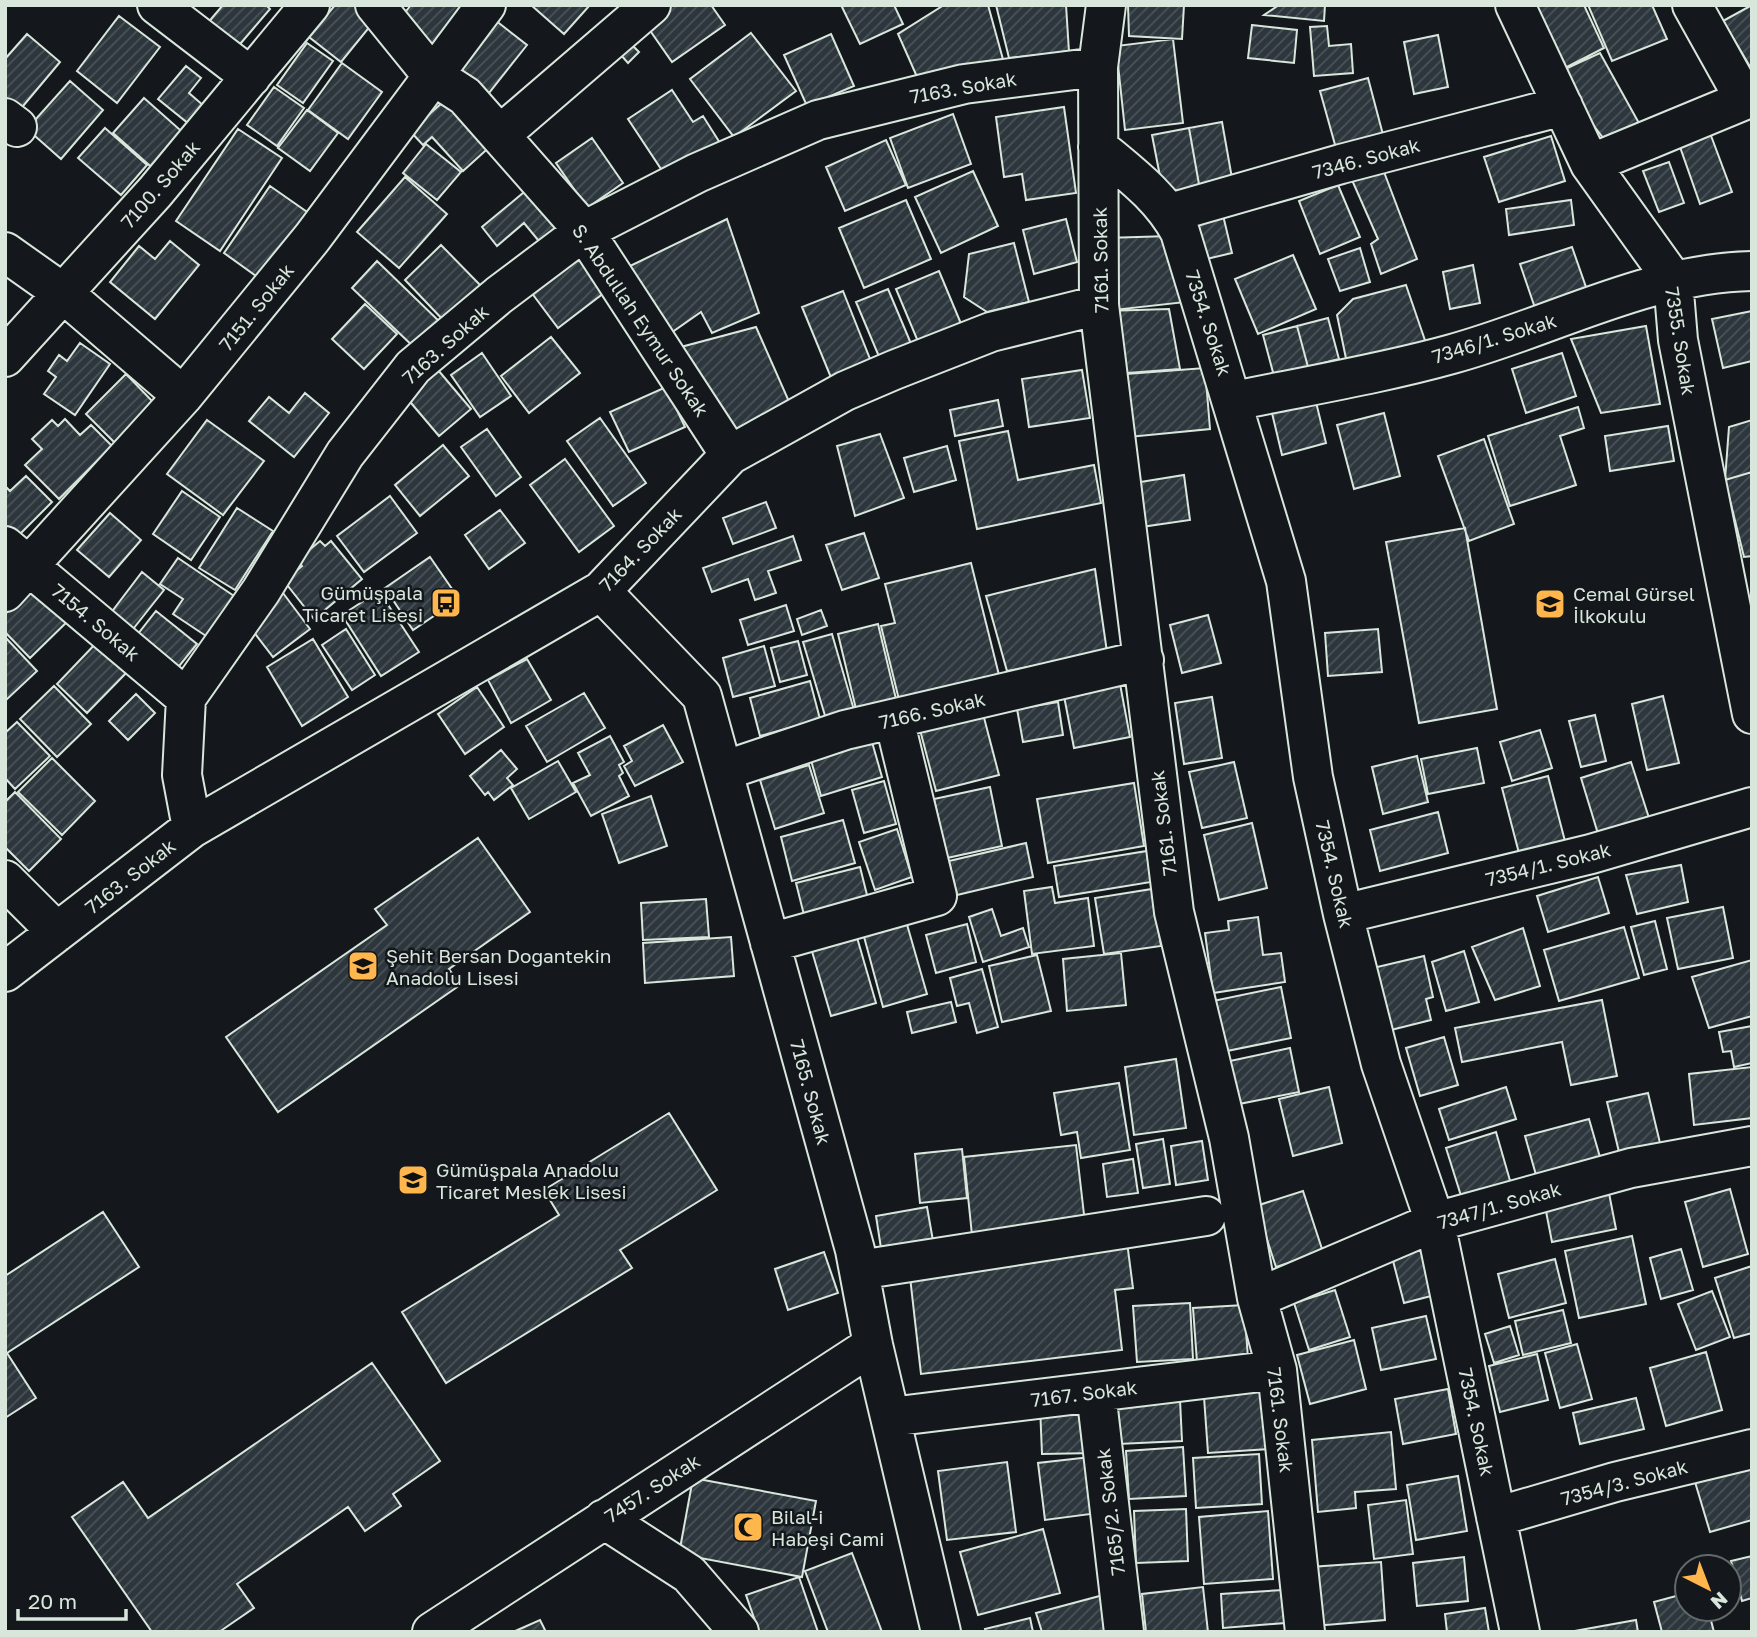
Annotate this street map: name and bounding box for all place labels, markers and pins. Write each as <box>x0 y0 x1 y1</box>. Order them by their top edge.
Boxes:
place label: Gümüşpala Ticaret Lisesi <box>302 581 423 626</box>
place label: Cemal Gürsel İlkokulu <box>1573 582 1695 627</box>
bus stop icon: Gümüşpala Ticaret Lisesi <box>429 586 463 620</box>
school or university icon: Cemal Gürsel İlkokulu <box>1533 587 1567 621</box>
place label: Şehit Bersan Doğantekin Anadolu Lisesi <box>386 944 611 989</box>
school or university icon: Şehit Bersan Doğantekin Anadolu Lisesi <box>346 949 380 983</box>
place label: Gümüşpala Anadolu Ticaret Meslek Lisesi <box>436 1158 627 1203</box>
school or university icon: Gümüşpala Anadolu Ticaret Meslek Lisesi <box>396 1163 430 1197</box>
place label: Bilal-i Habeşi Cami <box>771 1505 884 1550</box>
mosque icon: Bilal-i Habeşi Cami <box>731 1510 765 1544</box>

